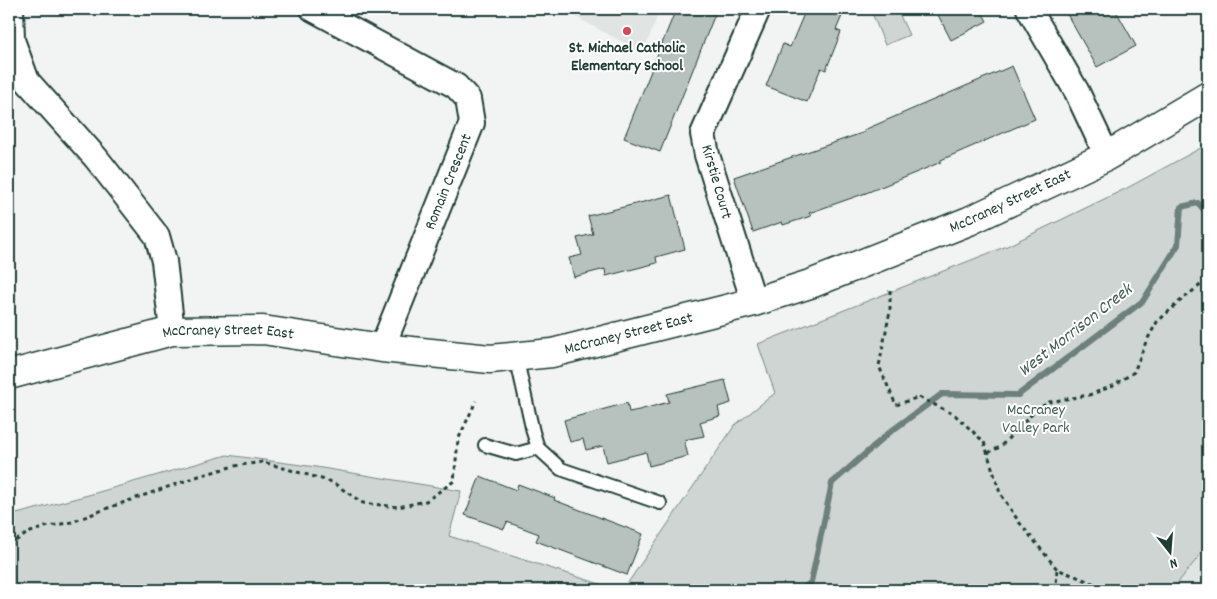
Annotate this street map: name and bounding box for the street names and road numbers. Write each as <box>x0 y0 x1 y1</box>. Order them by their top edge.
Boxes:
street label: Romain Crescent <box>419 130 479 233</box>
street label: Kirstie Court <box>694 142 738 222</box>
street label: McCraney Street East <box>946 163 1075 239</box>
street label: McCraney Street East <box>562 306 695 361</box>
street label: McCraney Street East <box>160 319 296 346</box>

